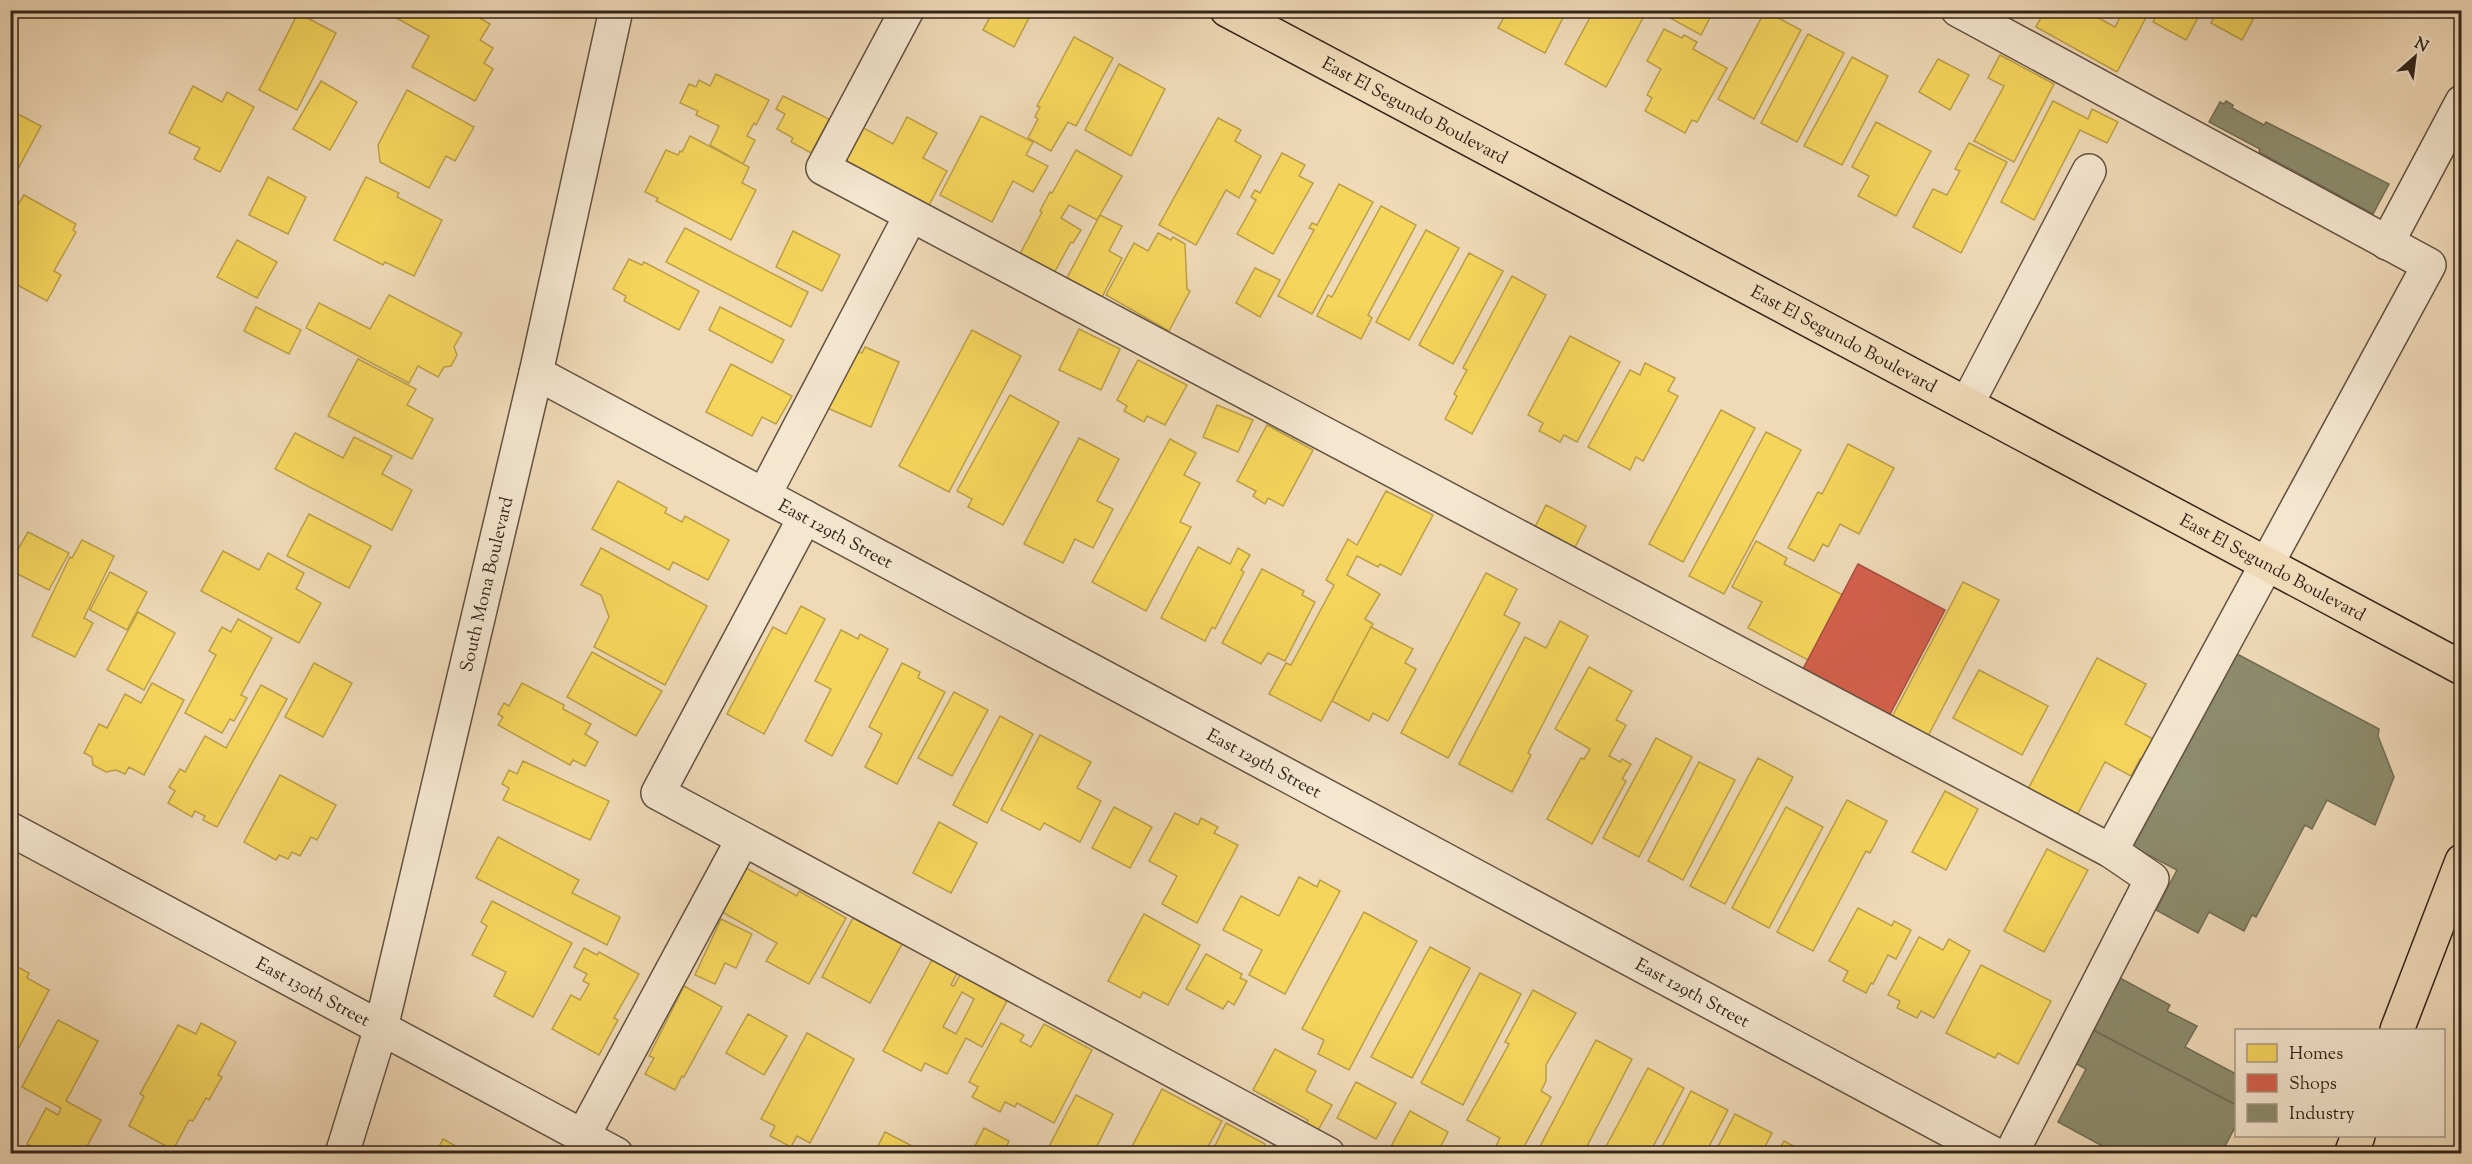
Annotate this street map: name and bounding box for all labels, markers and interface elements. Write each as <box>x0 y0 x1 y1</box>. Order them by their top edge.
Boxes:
north arrow <box>2385 27 2445 87</box>
text: N <box>2410 33 2432 59</box>
street label: East El Segundo Boulevard <box>1316 52 1512 172</box>
street label: East El Segundo Boulevard <box>1745 280 1941 401</box>
street label: South Mona Boulevard <box>455 494 521 675</box>
street label: East 129th Street <box>773 494 897 577</box>
street label: East El Segundo Boulevard <box>2174 509 2370 629</box>
street label: East 129th Street <box>1201 723 1325 806</box>
street label: East 130th Street <box>251 952 374 1035</box>
street label: East 129th Street <box>1630 953 1754 1036</box>
legend <box>2235 1029 2445 1137</box>
text: Homes <box>2289 1042 2343 1068</box>
text: Shops <box>2289 1072 2337 1098</box>
text: Industry <box>2289 1102 2355 1128</box>

